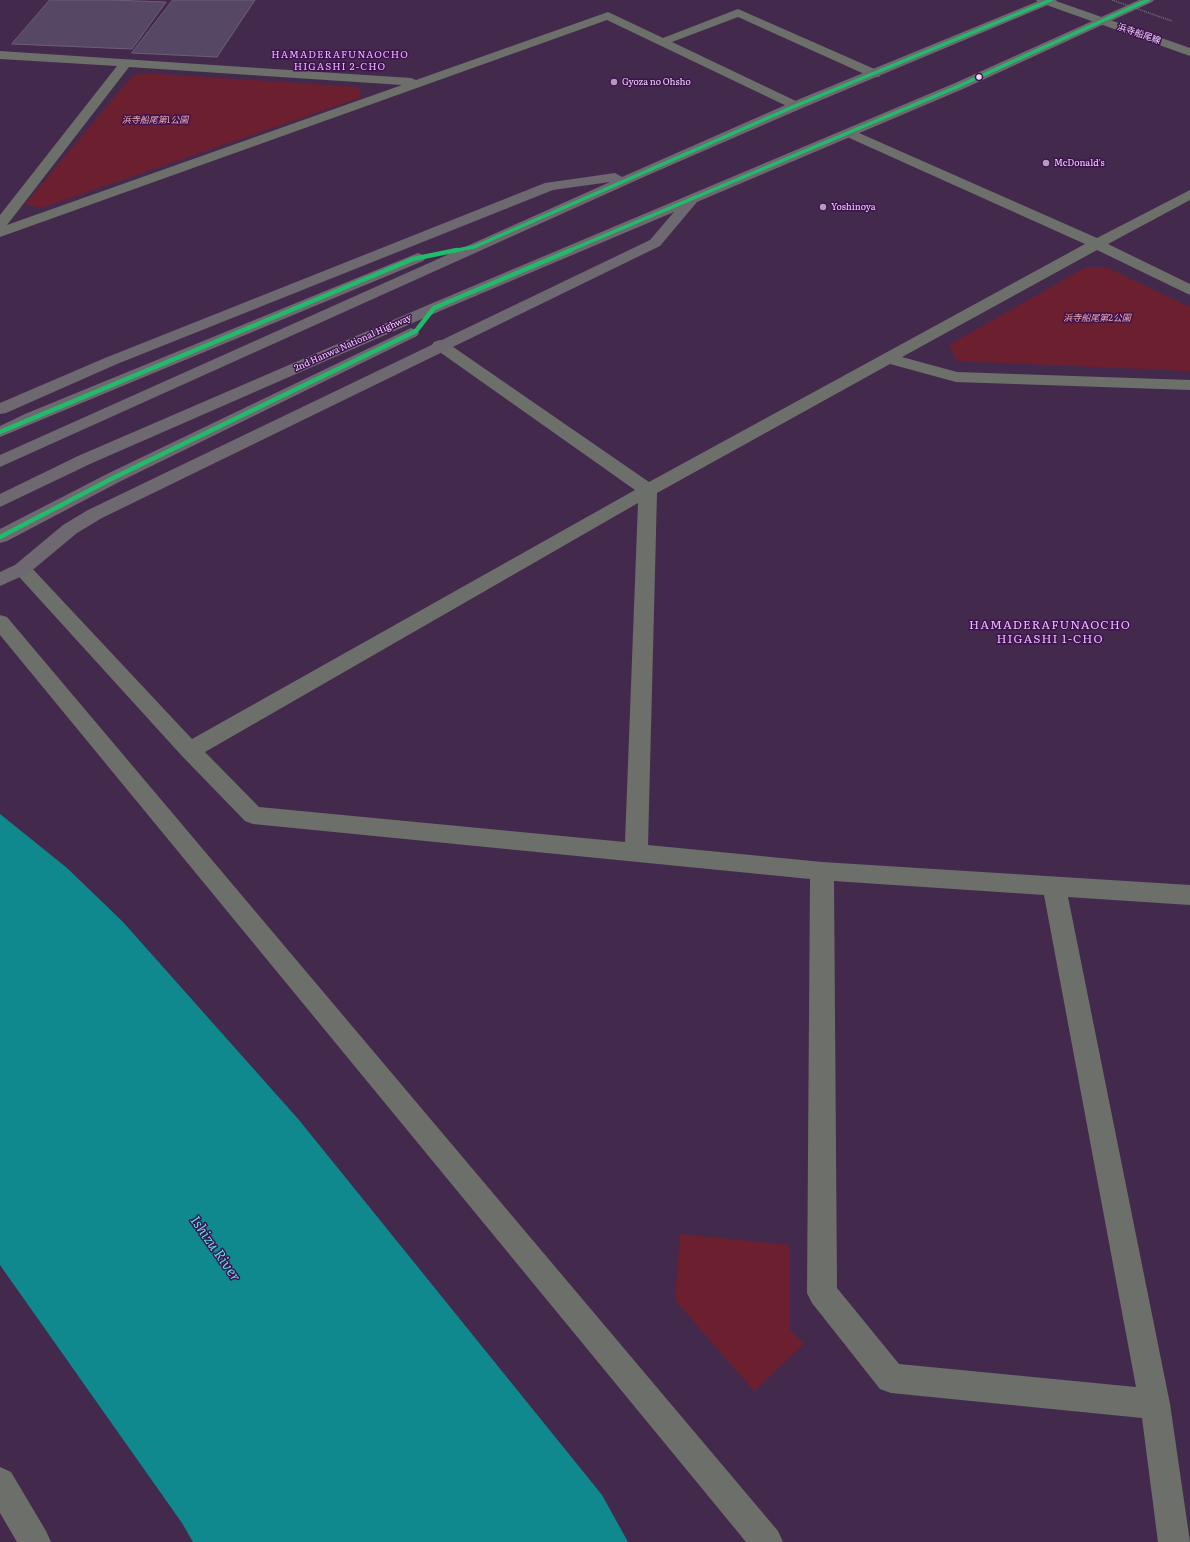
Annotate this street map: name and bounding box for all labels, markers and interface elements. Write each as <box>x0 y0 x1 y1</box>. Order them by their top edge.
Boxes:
street label: 浜寺船尾線 <box>1116 22 1162 46</box>
district label: HAMADERAFUNAOCHO HIGASHI 2-CHO <box>271 49 409 72</box>
unlabelled marker <box>974 72 984 82</box>
marker: Gyoza no Ohsho <box>609 77 619 87</box>
place label: Gyoza no Ohsho <box>622 77 691 87</box>
park label: 浜寺船尾第1公園 <box>122 115 188 125</box>
marker: McDonald's <box>1041 158 1051 168</box>
place label: McDonald's <box>1054 158 1105 168</box>
marker: Yoshinoya <box>818 202 828 212</box>
place label: Yoshinoya <box>831 202 876 212</box>
street label: 2nd Hanwa National Highway <box>293 312 413 374</box>
park label: 浜寺船尾第2公園 <box>1063 313 1131 323</box>
district label: HAMADERAFUNAOCHO HIGASHI 1-CHO <box>969 618 1131 646</box>
water label: Ishizu River <box>186 1213 244 1285</box>

